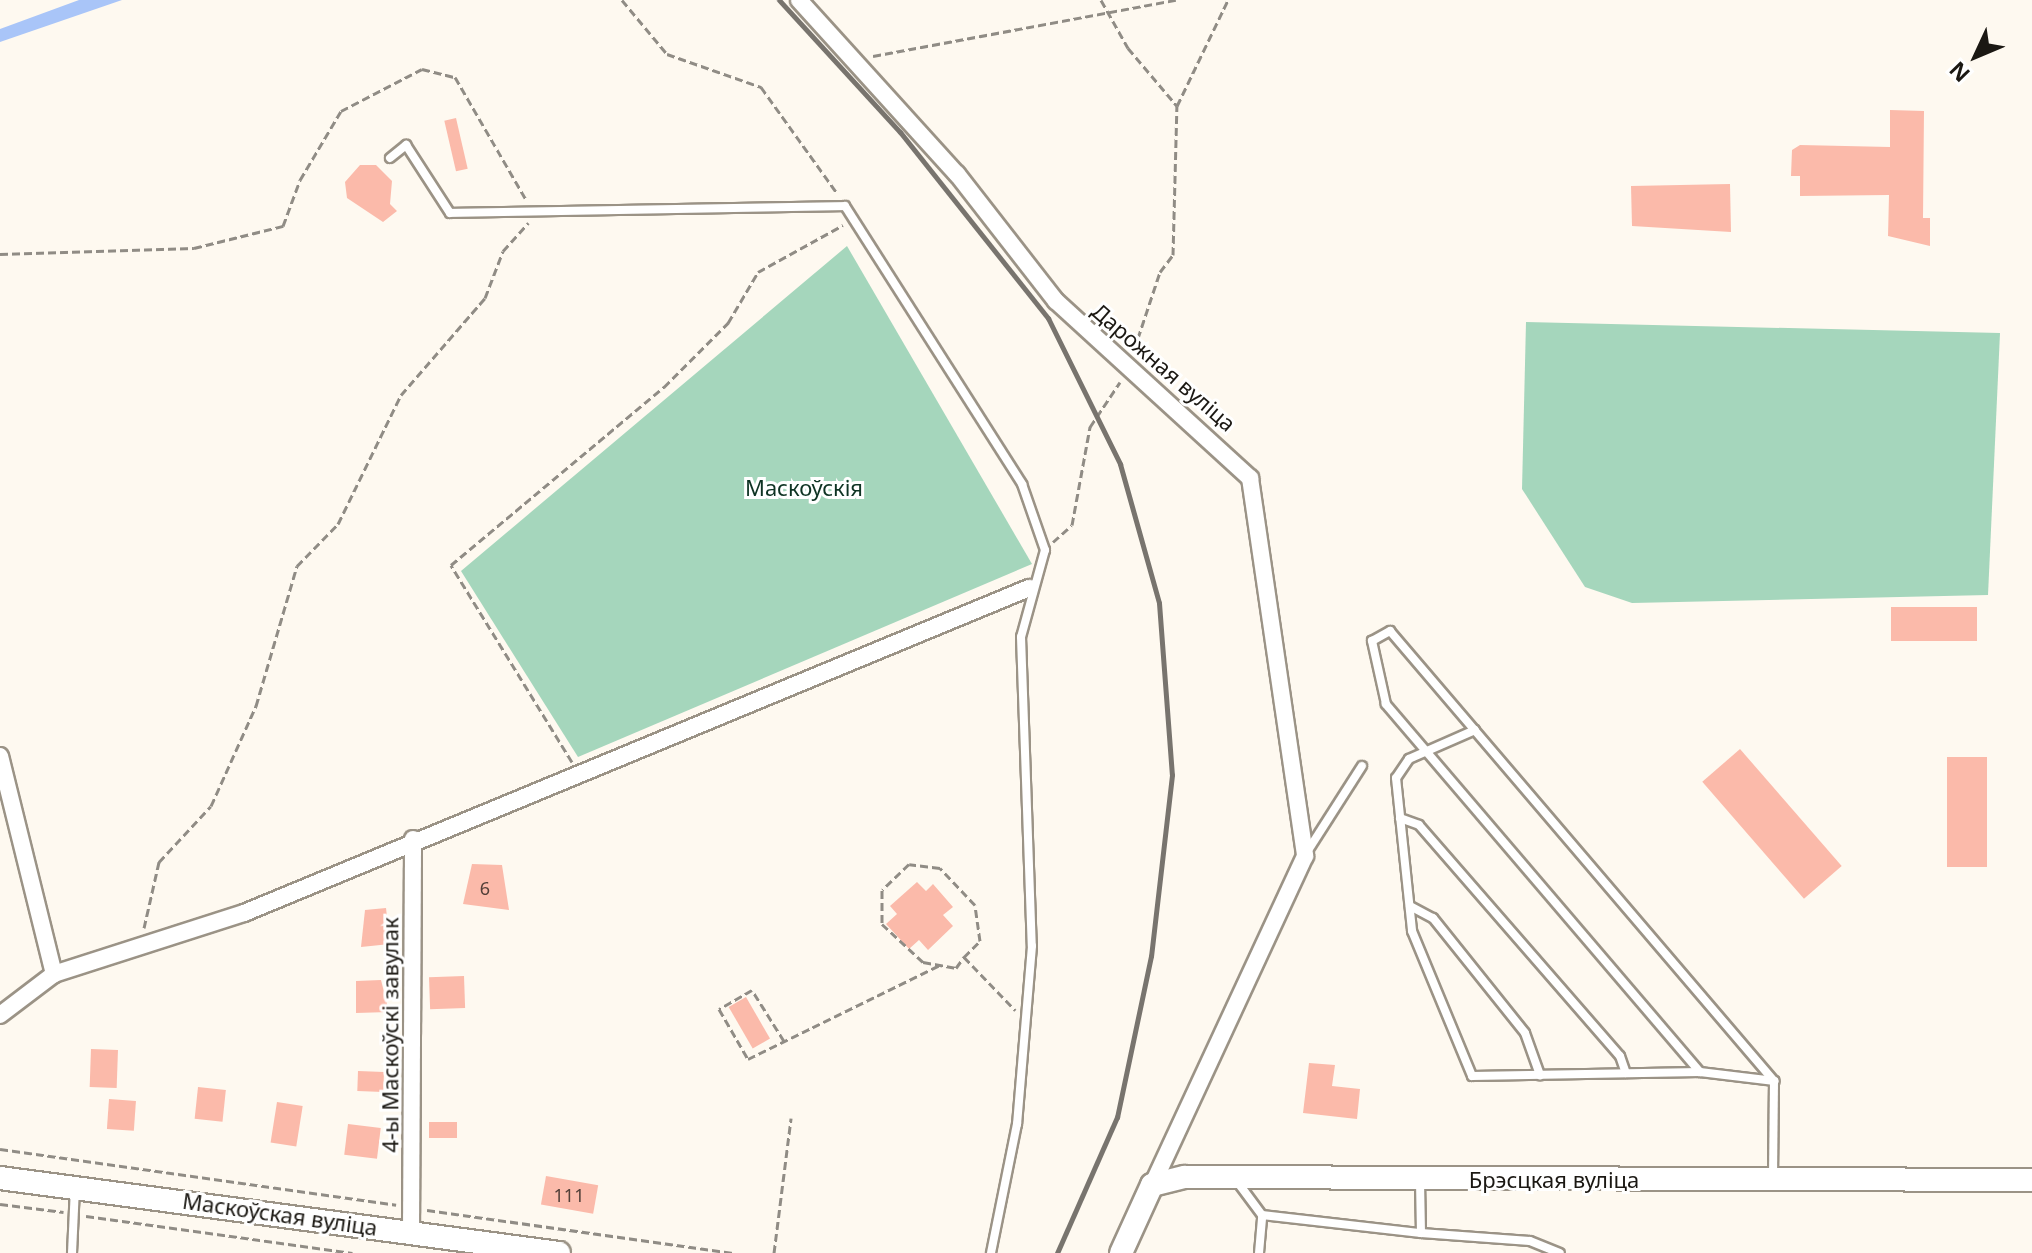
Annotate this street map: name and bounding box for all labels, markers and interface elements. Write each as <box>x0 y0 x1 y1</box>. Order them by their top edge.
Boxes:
north arrow <box>1936 16 2016 96</box>
text: N <box>1942 56 1976 90</box>
street label: Дарожная вуліца <box>1087 297 1241 437</box>
park label: Маскоўскія <box>745 475 863 501</box>
house number: 6 <box>480 877 490 899</box>
street label: 4-ы Маскоўскі завулак <box>377 917 403 1153</box>
street label: Брэсцкая вуліца <box>1469 1167 1639 1193</box>
house number: 111 <box>554 1184 584 1206</box>
street label: Маскоўская вуліца <box>181 1187 379 1241</box>

